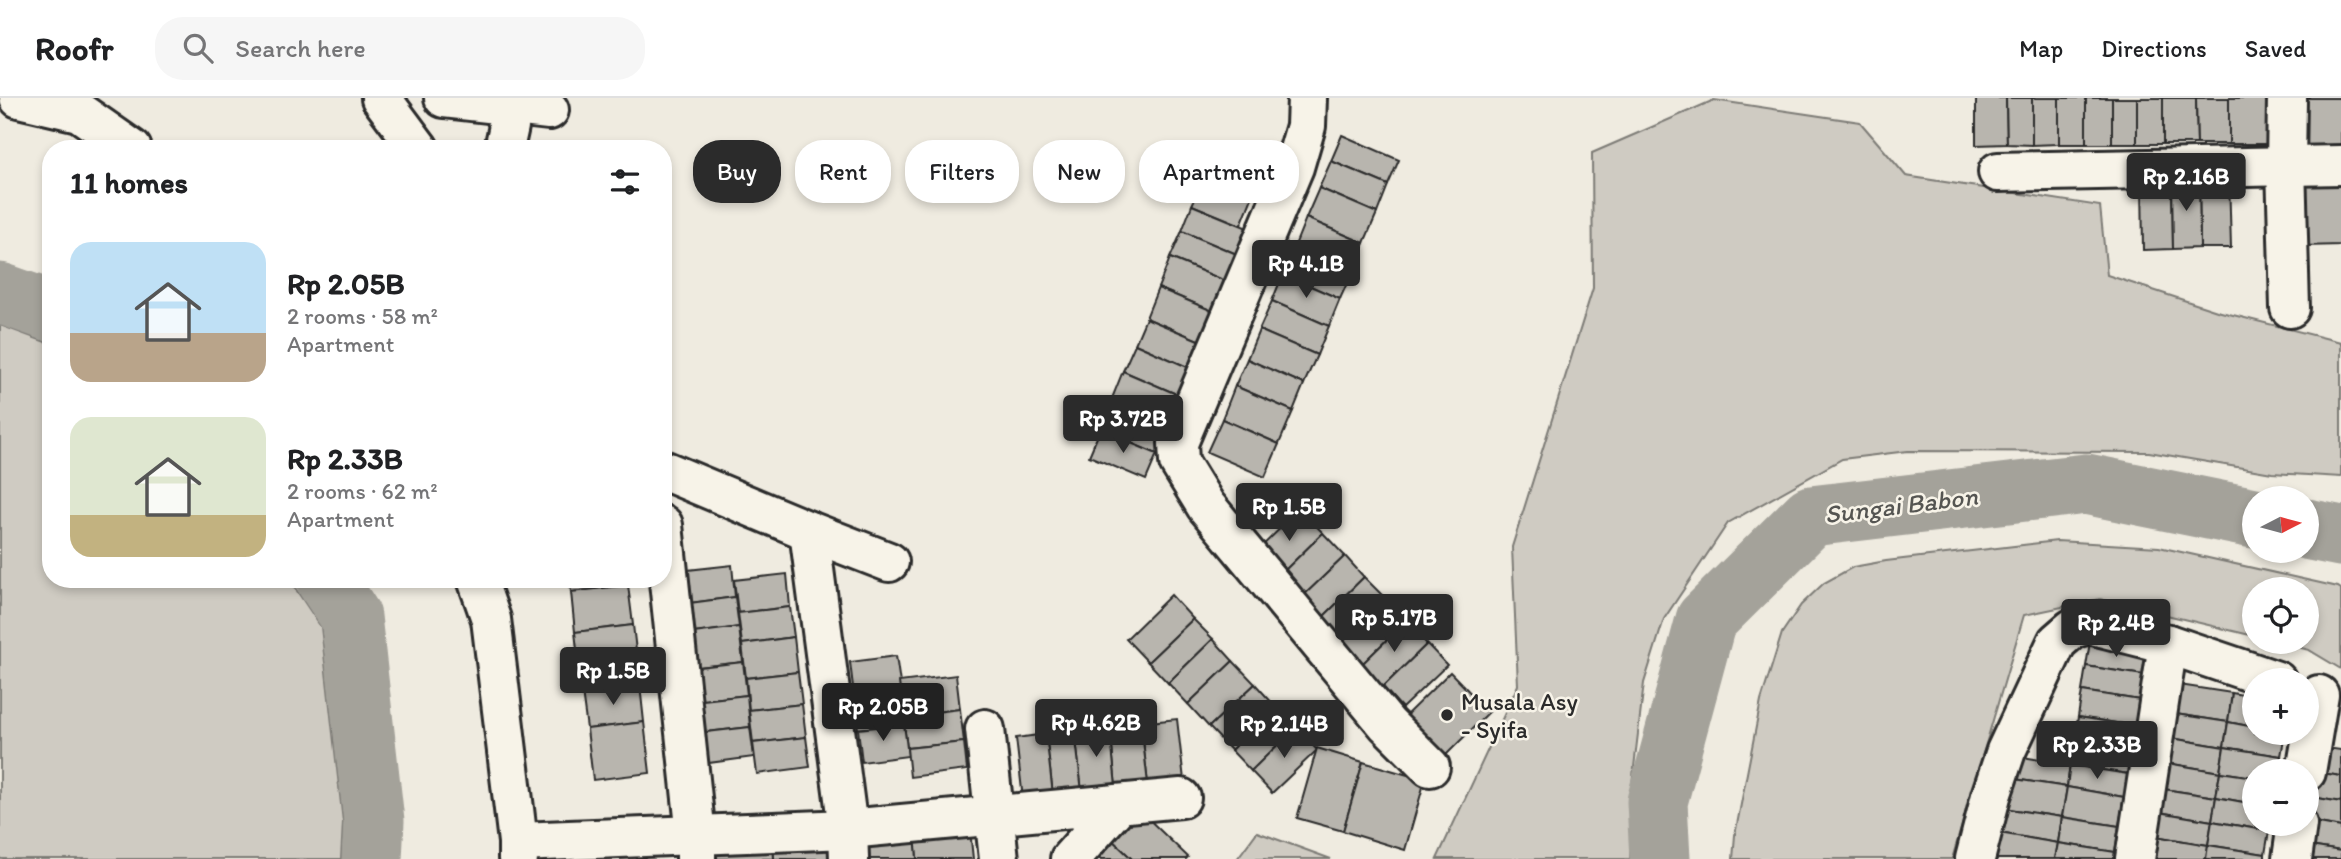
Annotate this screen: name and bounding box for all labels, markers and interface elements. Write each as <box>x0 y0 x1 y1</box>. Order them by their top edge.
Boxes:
search box <box>155 17 645 80</box>
text: Roofr <box>35 29 113 68</box>
icon: search <box>179 29 217 67</box>
text: Search here <box>235 32 366 64</box>
text: Map <box>2019 34 2063 63</box>
text: Directions <box>2101 34 2207 63</box>
text: Saved <box>2245 34 2306 63</box>
chip: Buy <box>693 140 781 203</box>
chip: Rent <box>795 140 891 203</box>
chip: Filters <box>905 140 1019 203</box>
chip: New <box>1033 140 1125 203</box>
chip: Apartment <box>1139 140 1299 203</box>
pin: Rp 2.16B <box>2114 153 2258 213</box>
text: Rp 2.16B <box>2143 162 2229 190</box>
icon: filters <box>606 163 644 201</box>
text: 11 homes <box>70 164 188 201</box>
pin: Rp 4.1B <box>1241 240 1371 300</box>
text: Rp 4.1B <box>1268 249 1344 277</box>
text: Rp 2.05B <box>287 265 405 302</box>
icon: home <box>126 270 210 354</box>
text: 2 rooms · 58 m² <box>287 302 438 330</box>
text: Apartment <box>287 330 394 358</box>
pin: Rp 3.72B <box>1051 396 1195 455</box>
text: Rp 3.72B <box>1079 404 1167 432</box>
text: Rp 2.33B <box>287 440 403 477</box>
icon: home <box>126 445 210 529</box>
text: 2 rooms · 62 m² <box>287 477 438 505</box>
water label: Sungai Babon <box>1823 480 1980 530</box>
pin: Rp 1.5B <box>1224 484 1354 543</box>
north arrow <box>2242 486 2319 564</box>
map controls <box>2242 486 2319 836</box>
text: Rp 1.5B <box>1252 492 1326 520</box>
text: Apartment <box>287 505 394 533</box>
button: locate <box>2242 577 2319 654</box>
pin: Rp 5.17B <box>1322 594 1466 654</box>
pin: Rp 2.4B <box>2051 600 2181 659</box>
text: Rp 5.17B <box>1351 603 1437 631</box>
text: Rp 2.4B <box>2077 608 2155 636</box>
pin: Rp 1.5B <box>548 648 678 707</box>
text: Rp 1.5B <box>576 656 650 684</box>
button: + <box>2242 668 2319 745</box>
pin: Rp 2.05B <box>811 684 955 743</box>
place label: Musala Asy - Syifa <box>1461 687 1578 744</box>
text: Rp 2.05B <box>838 692 928 720</box>
pin: Rp 4.62B <box>1024 700 1168 759</box>
pin: Rp 2.14B <box>1212 700 1356 760</box>
marker: Musala Asy - Syifa <box>1439 707 1455 723</box>
text: Rp 4.62B <box>1051 708 1141 736</box>
text: Rp 2.14B <box>1240 709 1328 737</box>
pin: Rp 2.33B <box>2025 722 2169 781</box>
text: Rp 2.33B <box>2053 730 2141 758</box>
button: − <box>2242 759 2319 836</box>

